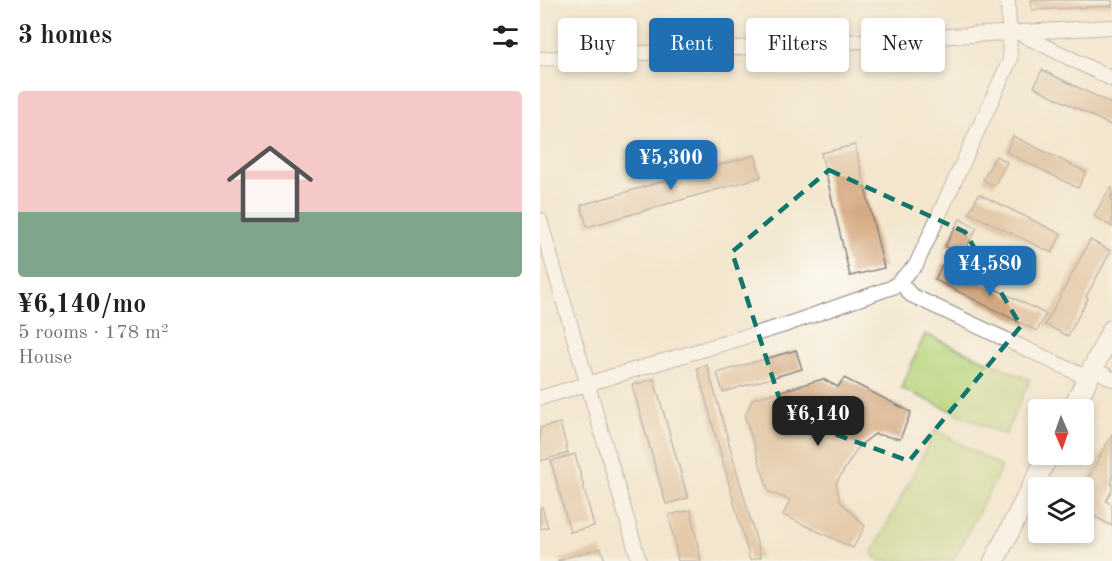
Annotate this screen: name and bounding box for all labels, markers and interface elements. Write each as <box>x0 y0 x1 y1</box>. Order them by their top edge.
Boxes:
chip: Buy <box>558 18 637 72</box>
chip: Rent <box>649 18 734 72</box>
chip: Filters <box>746 18 849 72</box>
chip: New <box>861 18 945 72</box>
icon: filters <box>489 20 522 53</box>
text: 3 homes <box>18 23 112 49</box>
icon: home <box>216 130 324 238</box>
pin: ¥5,300 <box>622 140 720 191</box>
text: ¥5,300 <box>639 149 703 169</box>
pin: ¥4,580 <box>941 246 1039 297</box>
text: ¥4,580 <box>958 255 1022 275</box>
text: ¥6,140/mo <box>18 292 146 318</box>
text: 5 rooms · 178 m² <box>18 323 168 343</box>
text: House <box>18 348 72 368</box>
pin: ¥6,140 <box>769 396 867 447</box>
north arrow <box>1028 399 1094 465</box>
map controls <box>1028 399 1094 543</box>
text: ¥6,140 <box>786 405 850 425</box>
button: layers <box>1028 477 1094 543</box>

